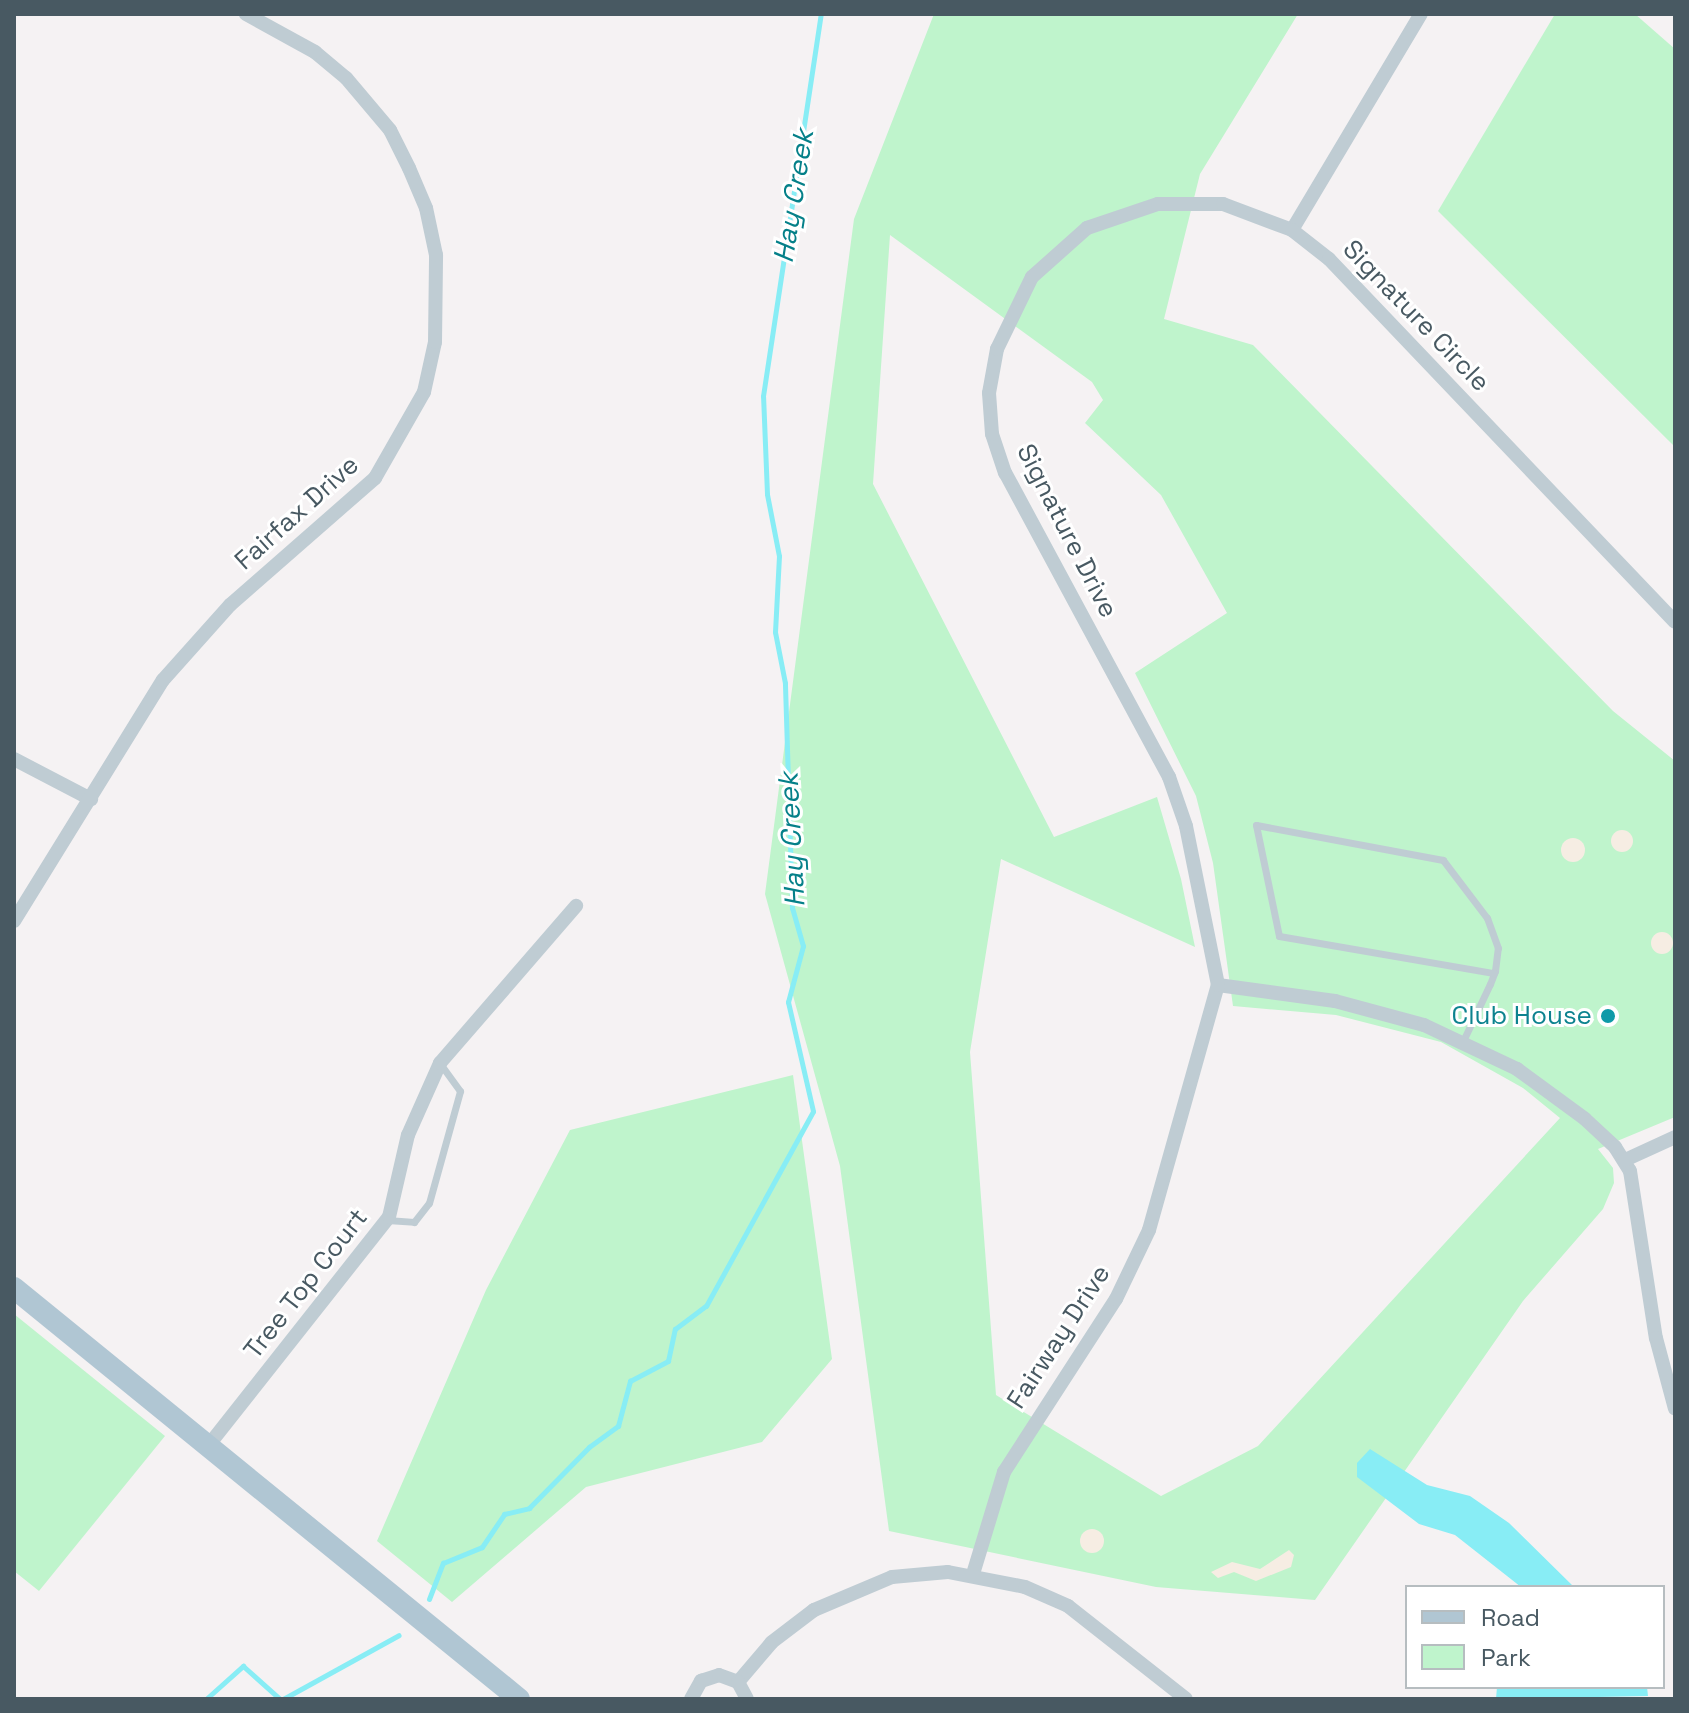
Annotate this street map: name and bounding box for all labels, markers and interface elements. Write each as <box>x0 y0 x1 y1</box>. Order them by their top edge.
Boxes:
water label: Hay Creek <box>766 127 820 265</box>
street label: Signature Circle <box>1336 234 1496 398</box>
street label: Signature Drive <box>1010 439 1124 623</box>
street label: Fairfax Drive <box>229 449 365 577</box>
water label: Hay Creek <box>771 772 811 908</box>
place label: Club House <box>1451 1000 1592 1032</box>
marker: Club House <box>1599 1007 1617 1025</box>
street label: Tree Top Court <box>237 1202 375 1366</box>
street label: Fairway Drive <box>1001 1259 1117 1415</box>
legend <box>1405 1585 1665 1689</box>
text: Road <box>1481 1602 1540 1633</box>
text: Park <box>1481 1642 1531 1673</box>

